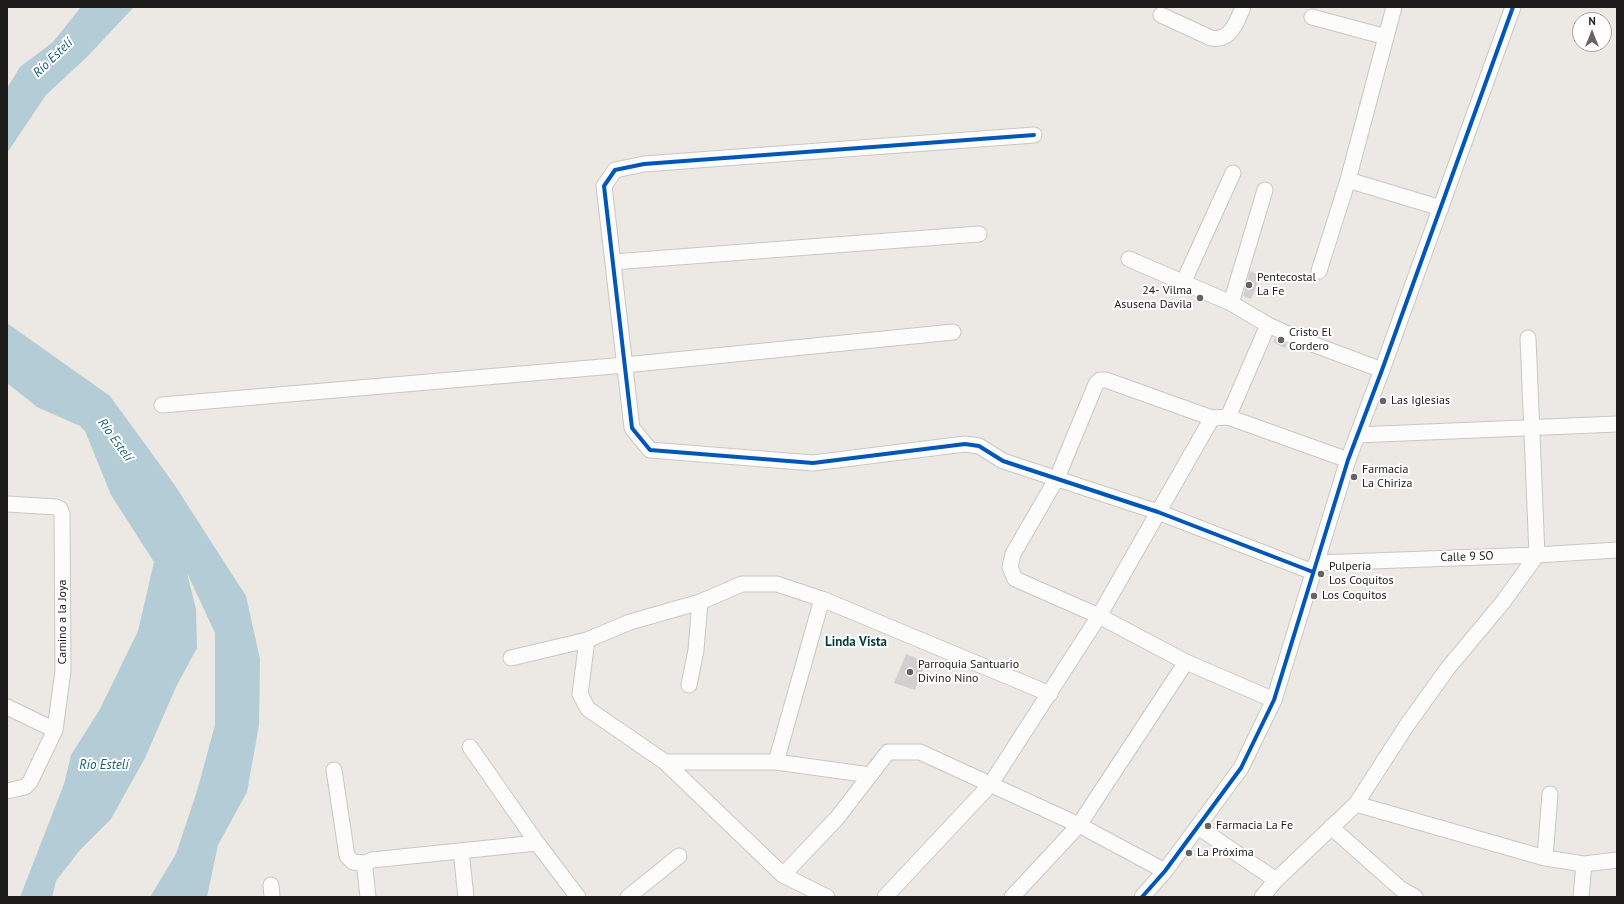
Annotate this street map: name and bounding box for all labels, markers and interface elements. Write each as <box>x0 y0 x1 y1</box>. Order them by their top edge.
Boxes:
north arrow <box>1572 12 1612 52</box>
text: N <box>1588 14 1596 28</box>
water label: Río Estelí <box>30 35 76 81</box>
place label: Pentecostal La Fe <box>1257 271 1316 299</box>
marker: Pentecostal La Fe <box>1244 280 1254 290</box>
place label: 24- Vilma Asusena Davila <box>1114 284 1192 312</box>
marker: 24- Vilma Asusena Davila <box>1195 293 1205 303</box>
place label: Cristo El Cordero <box>1289 326 1332 354</box>
marker: Cristo El Cordero <box>1276 335 1286 345</box>
place label: Las Iglesias <box>1391 394 1450 408</box>
marker: Las Iglesias <box>1378 396 1388 406</box>
water label: Río Estelí <box>94 415 136 465</box>
place label: Farmacia La Chiriza <box>1362 463 1412 491</box>
marker: Farmacia La Chiriza <box>1349 472 1359 482</box>
street label: Calle 9 SO <box>1440 549 1494 565</box>
place label: Pulpería Los Coquitos <box>1329 560 1394 588</box>
marker: Pulpería Los Coquitos <box>1316 569 1326 579</box>
street label: Camino a la Joya <box>56 580 70 664</box>
place label: Los Coquitos <box>1322 589 1387 603</box>
marker: Los Coquitos <box>1309 591 1319 601</box>
district label: Linda Vista <box>825 634 887 650</box>
place label: Parroquia Santuario Divino Nino <box>918 658 1019 686</box>
marker: Parroquia Santuario Divino Nino <box>905 667 915 677</box>
water label: Río Estelí <box>79 757 129 773</box>
place label: Farmacia La Fe <box>1216 819 1293 833</box>
marker: Farmacia La Fe <box>1203 821 1213 831</box>
place label: La Próxima <box>1197 846 1254 860</box>
marker: La Próxima <box>1184 848 1194 858</box>

